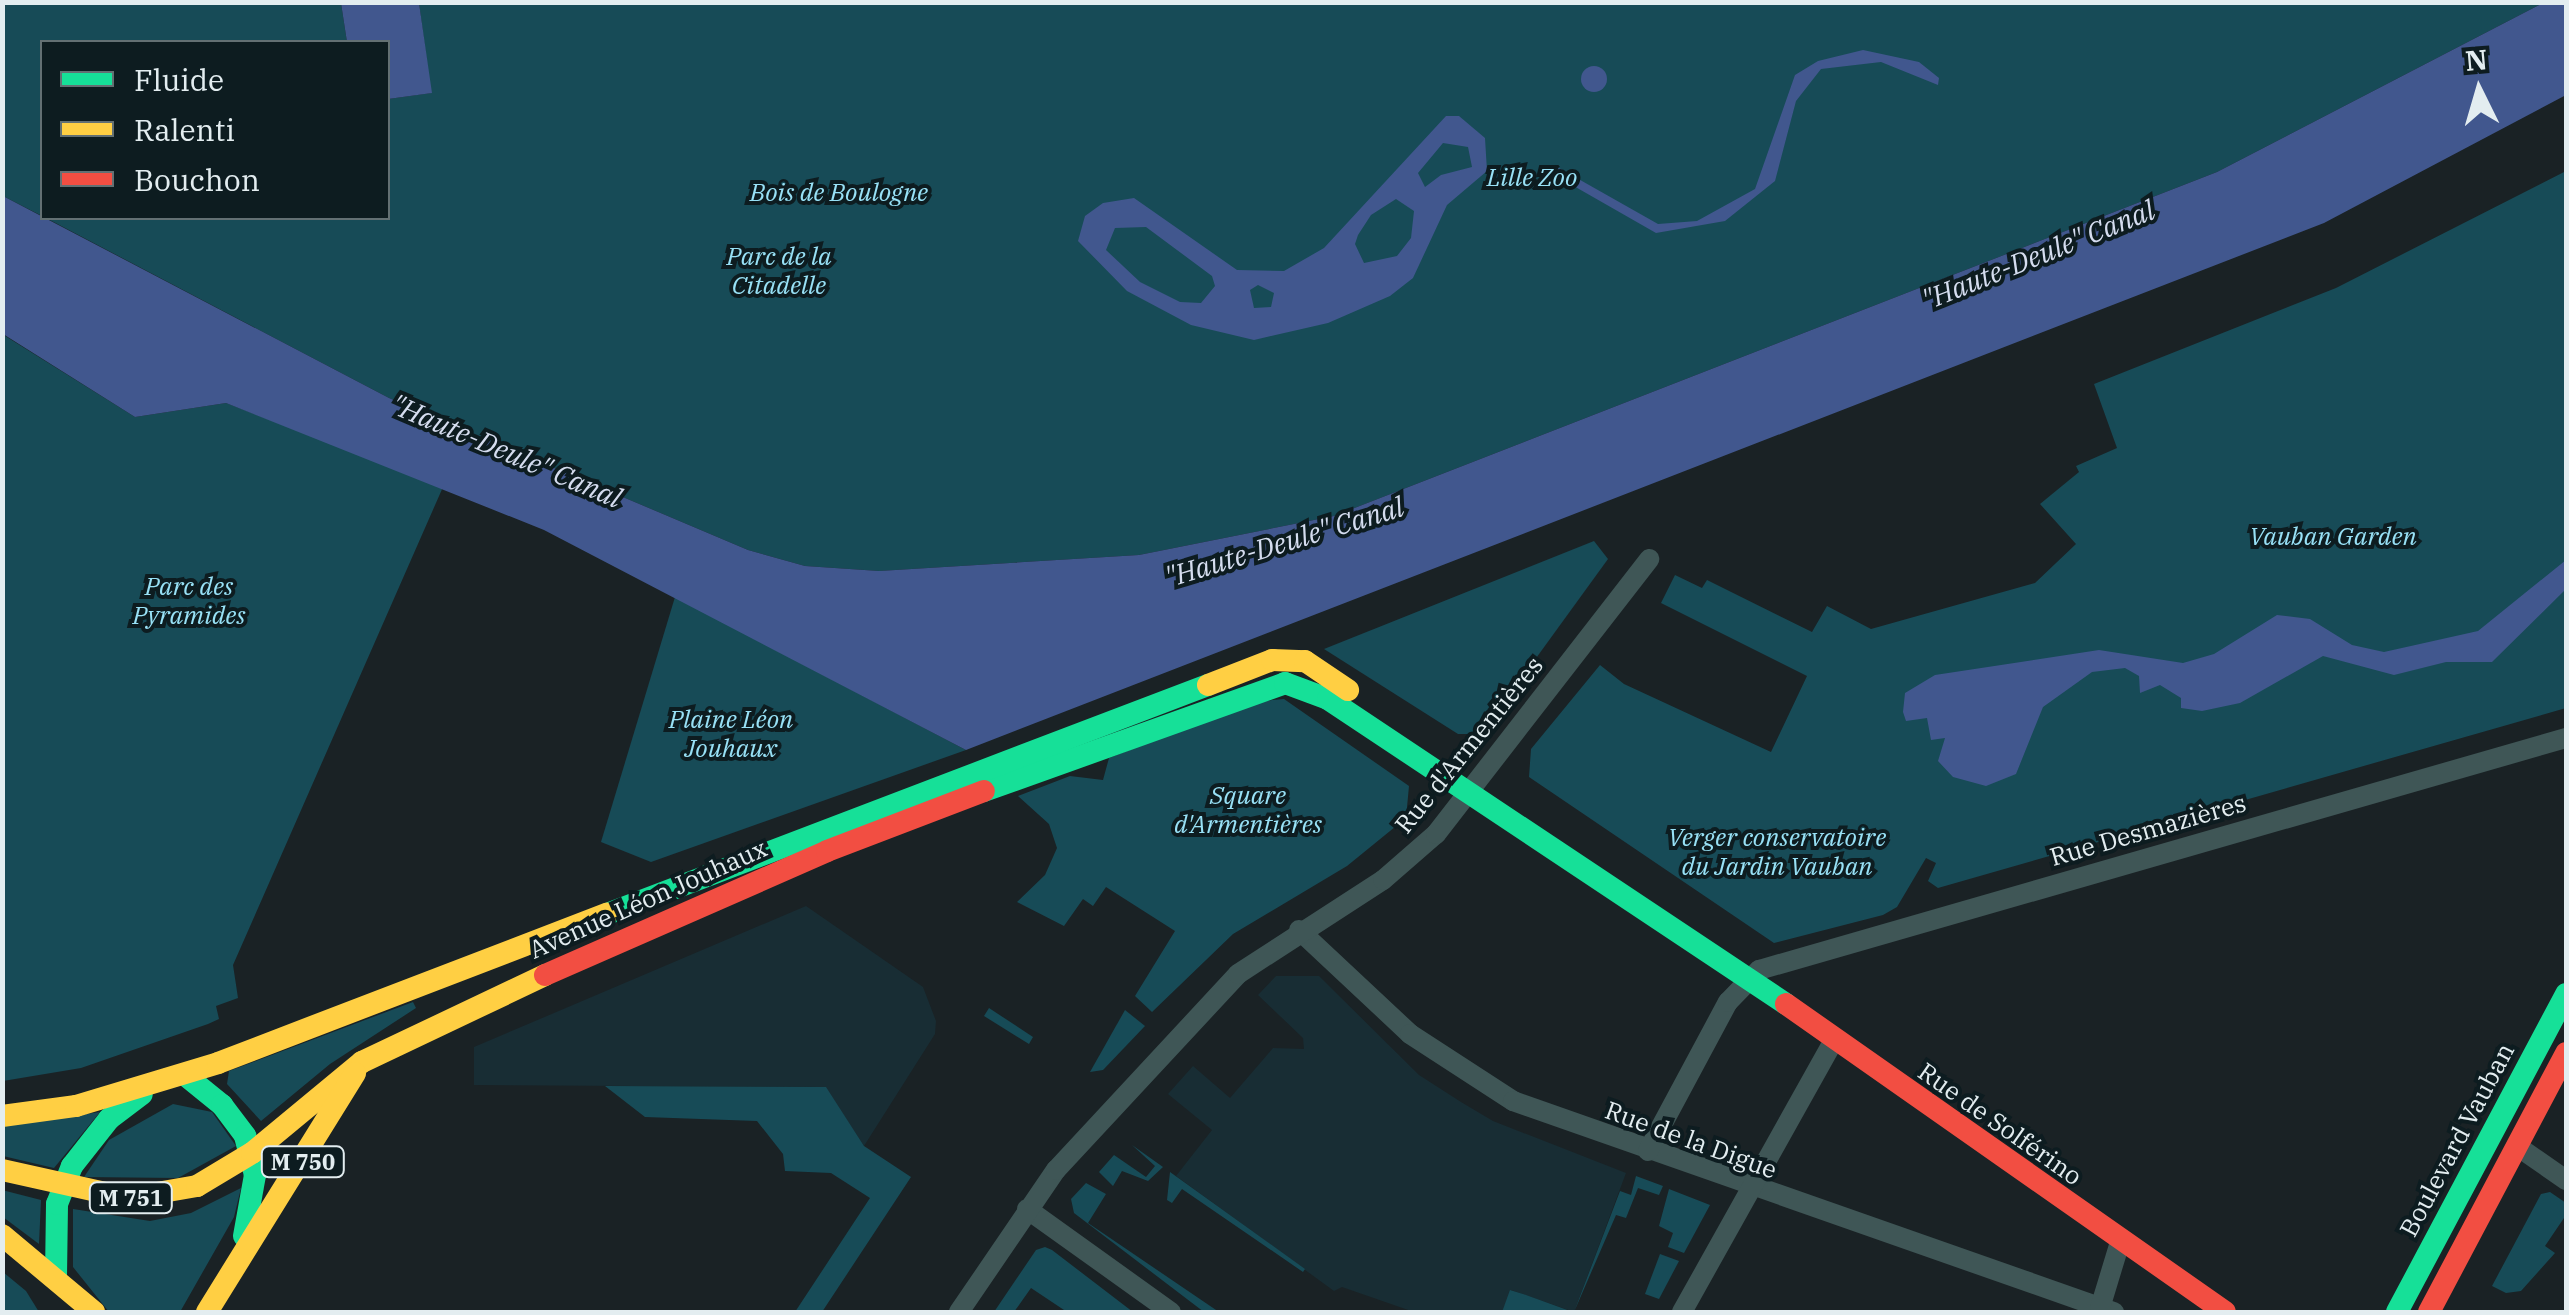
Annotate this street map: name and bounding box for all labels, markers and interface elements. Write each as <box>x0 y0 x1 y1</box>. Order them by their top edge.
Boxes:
legend <box>40 40 390 220</box>
north arrow <box>2429 40 2529 140</box>
text: N <box>2464 40 2489 79</box>
text: Fluide <box>134 60 224 99</box>
text: Ralenti <box>134 110 235 149</box>
text: Bouchon <box>134 160 260 199</box>
park label: Lille Zoo <box>1487 162 1577 192</box>
park label: Bois de Boulogne <box>750 177 928 207</box>
water label: "Haute-Deule" Canal <box>1917 193 2159 317</box>
park label: Parc de la Citadelle <box>726 242 832 301</box>
water label: "Haute-Deule" Canal <box>385 387 627 515</box>
water label: "Haute-Deule" Canal <box>1160 490 1408 594</box>
park label: Vauban Garden <box>2249 521 2417 551</box>
park label: Parc des Pyramides <box>132 572 246 631</box>
street label: Rue d'Armentières <box>1389 651 1549 839</box>
park label: Plaine Léon Jouhaux <box>669 705 793 764</box>
park label: Square d'Armentières <box>1174 781 1322 840</box>
street label: Rue Desmazières <box>2046 788 2250 872</box>
park label: Verger conservatoire du Jardin Vauban <box>1668 823 1886 882</box>
street label: Avenue Léon Jouhaux <box>524 833 772 965</box>
street label: Boulevard Vauban <box>2393 1038 2521 1242</box>
street label: Rue de Solférino <box>1912 1056 2088 1192</box>
street label: Rue de la Digue <box>1601 1095 1781 1185</box>
road number: M 750 <box>260 1145 346 1179</box>
road number: M 751 <box>88 1181 174 1215</box>

